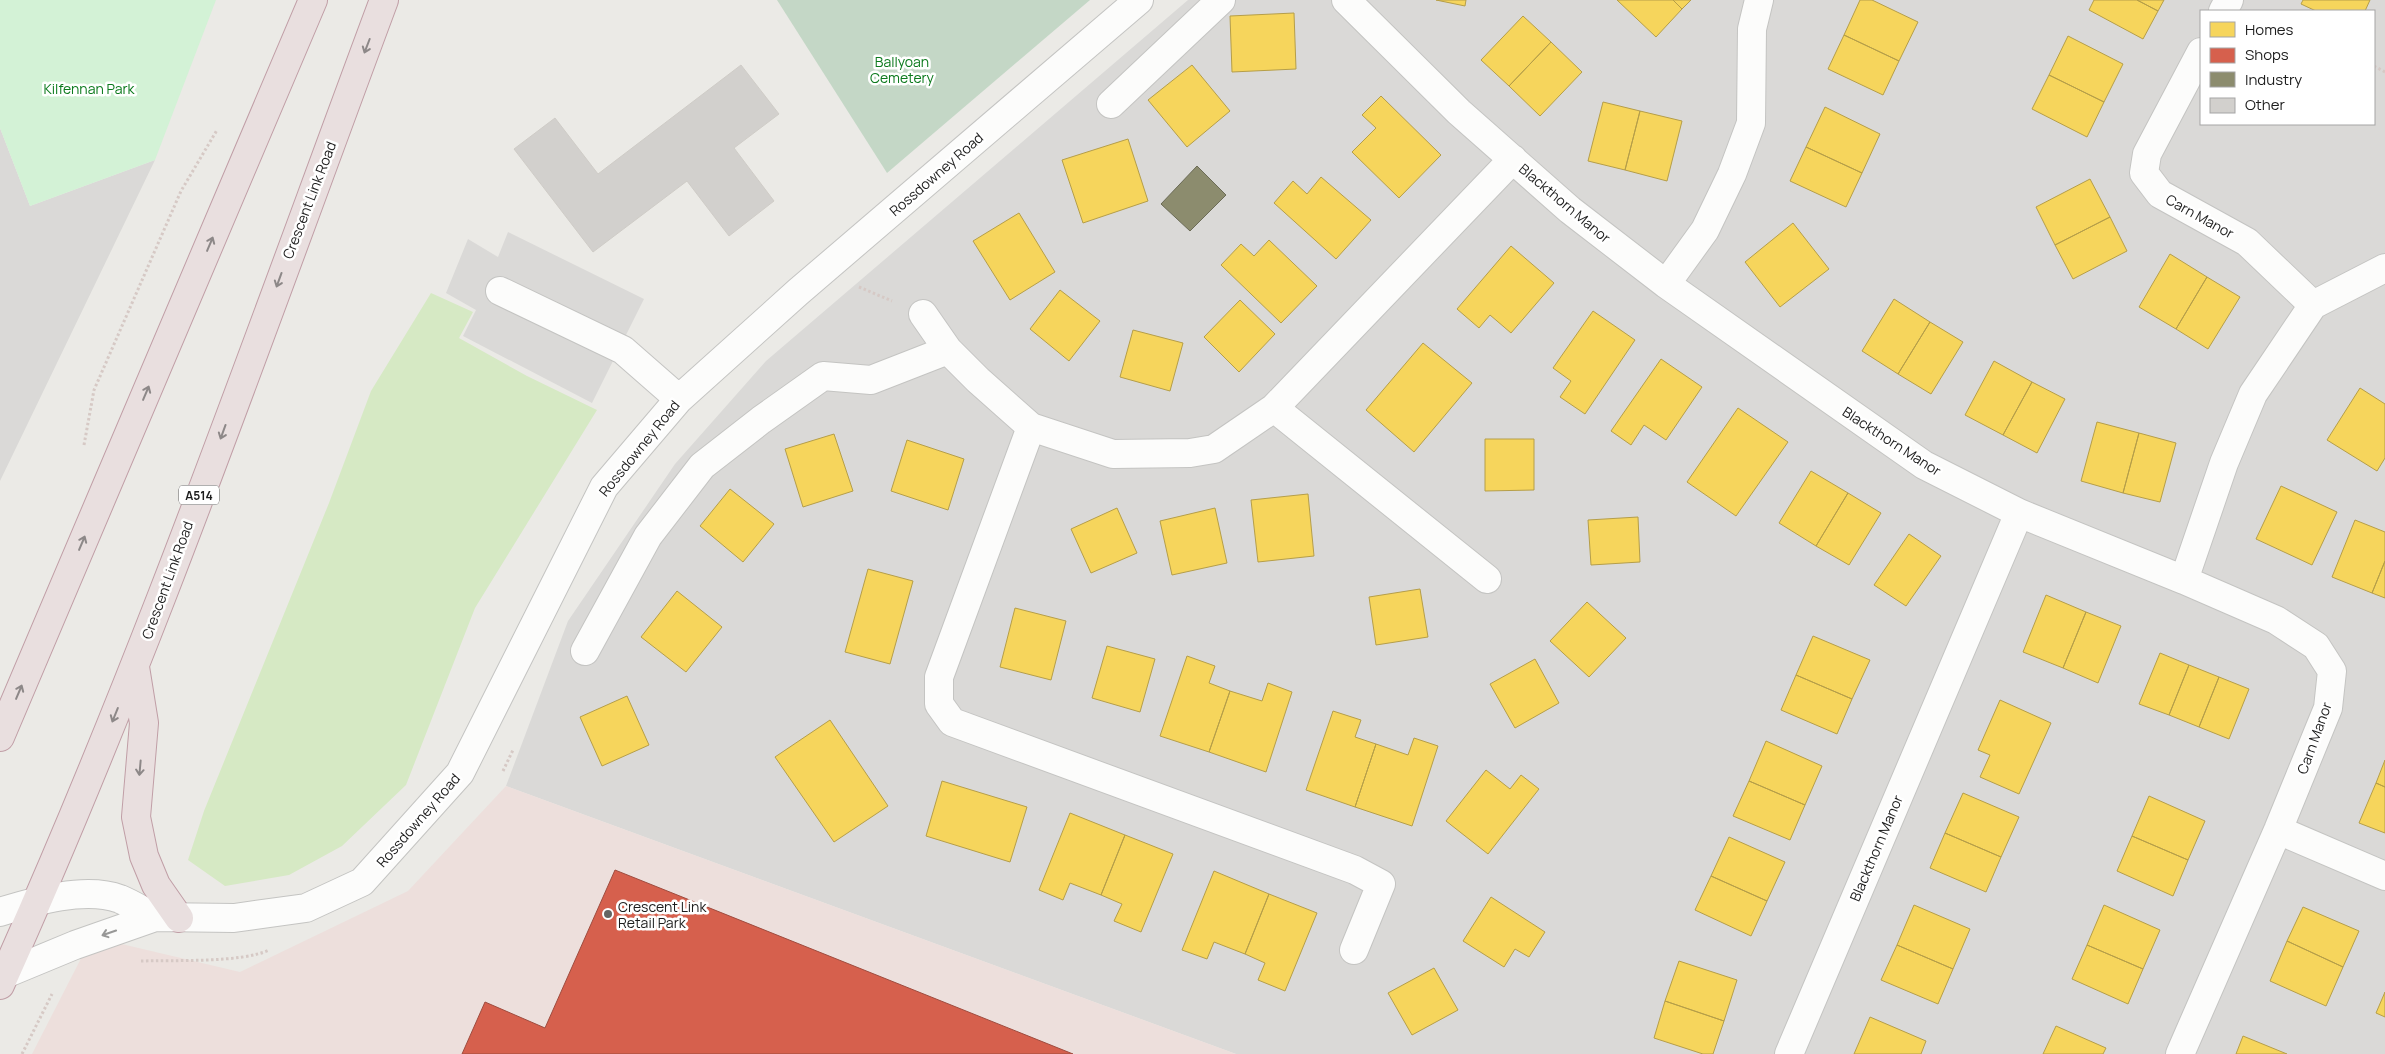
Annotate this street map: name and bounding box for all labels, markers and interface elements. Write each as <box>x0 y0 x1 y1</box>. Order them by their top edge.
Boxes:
legend <box>2200 10 2375 125</box>
text: Homes <box>2245 19 2294 40</box>
one-way arrow <box>362 37 371 53</box>
text: Shops <box>2245 44 2289 65</box>
park label: Ballyoan Cemetery <box>870 52 935 87</box>
text: Industry <box>2245 69 2302 90</box>
park label: Kilfennan Park <box>44 79 136 98</box>
text: Other <box>2245 94 2286 115</box>
street label: Rossdowney Road <box>885 128 987 220</box>
street label: Crescent Link Road <box>278 139 340 261</box>
street label: Blackthorn Manor <box>1515 159 1615 247</box>
street label: Carn Manor <box>2163 189 2237 243</box>
one-way arrow <box>205 237 215 252</box>
one-way arrow <box>274 272 283 287</box>
one-way arrow <box>142 386 152 401</box>
street label: Rossdowney Road <box>594 396 684 500</box>
street label: Blackthorn Manor <box>1839 402 1945 480</box>
one-way arrow <box>218 424 227 439</box>
road number: A514 <box>179 486 219 504</box>
street label: Crescent Link Road <box>137 518 197 642</box>
one-way arrow <box>78 536 88 551</box>
one-way arrow <box>15 685 24 700</box>
street label: Carn Manor <box>2292 699 2336 777</box>
one-way arrow <box>110 707 119 722</box>
one-way arrow <box>135 759 145 775</box>
street label: Rossdowney Road <box>372 769 464 871</box>
street label: Blackthorn Manor <box>1845 792 1907 904</box>
place label: Crescent Link Retail Park <box>618 897 707 932</box>
marker: Crescent Link Retail Park <box>602 908 614 920</box>
one-way arrow <box>101 929 117 938</box>

